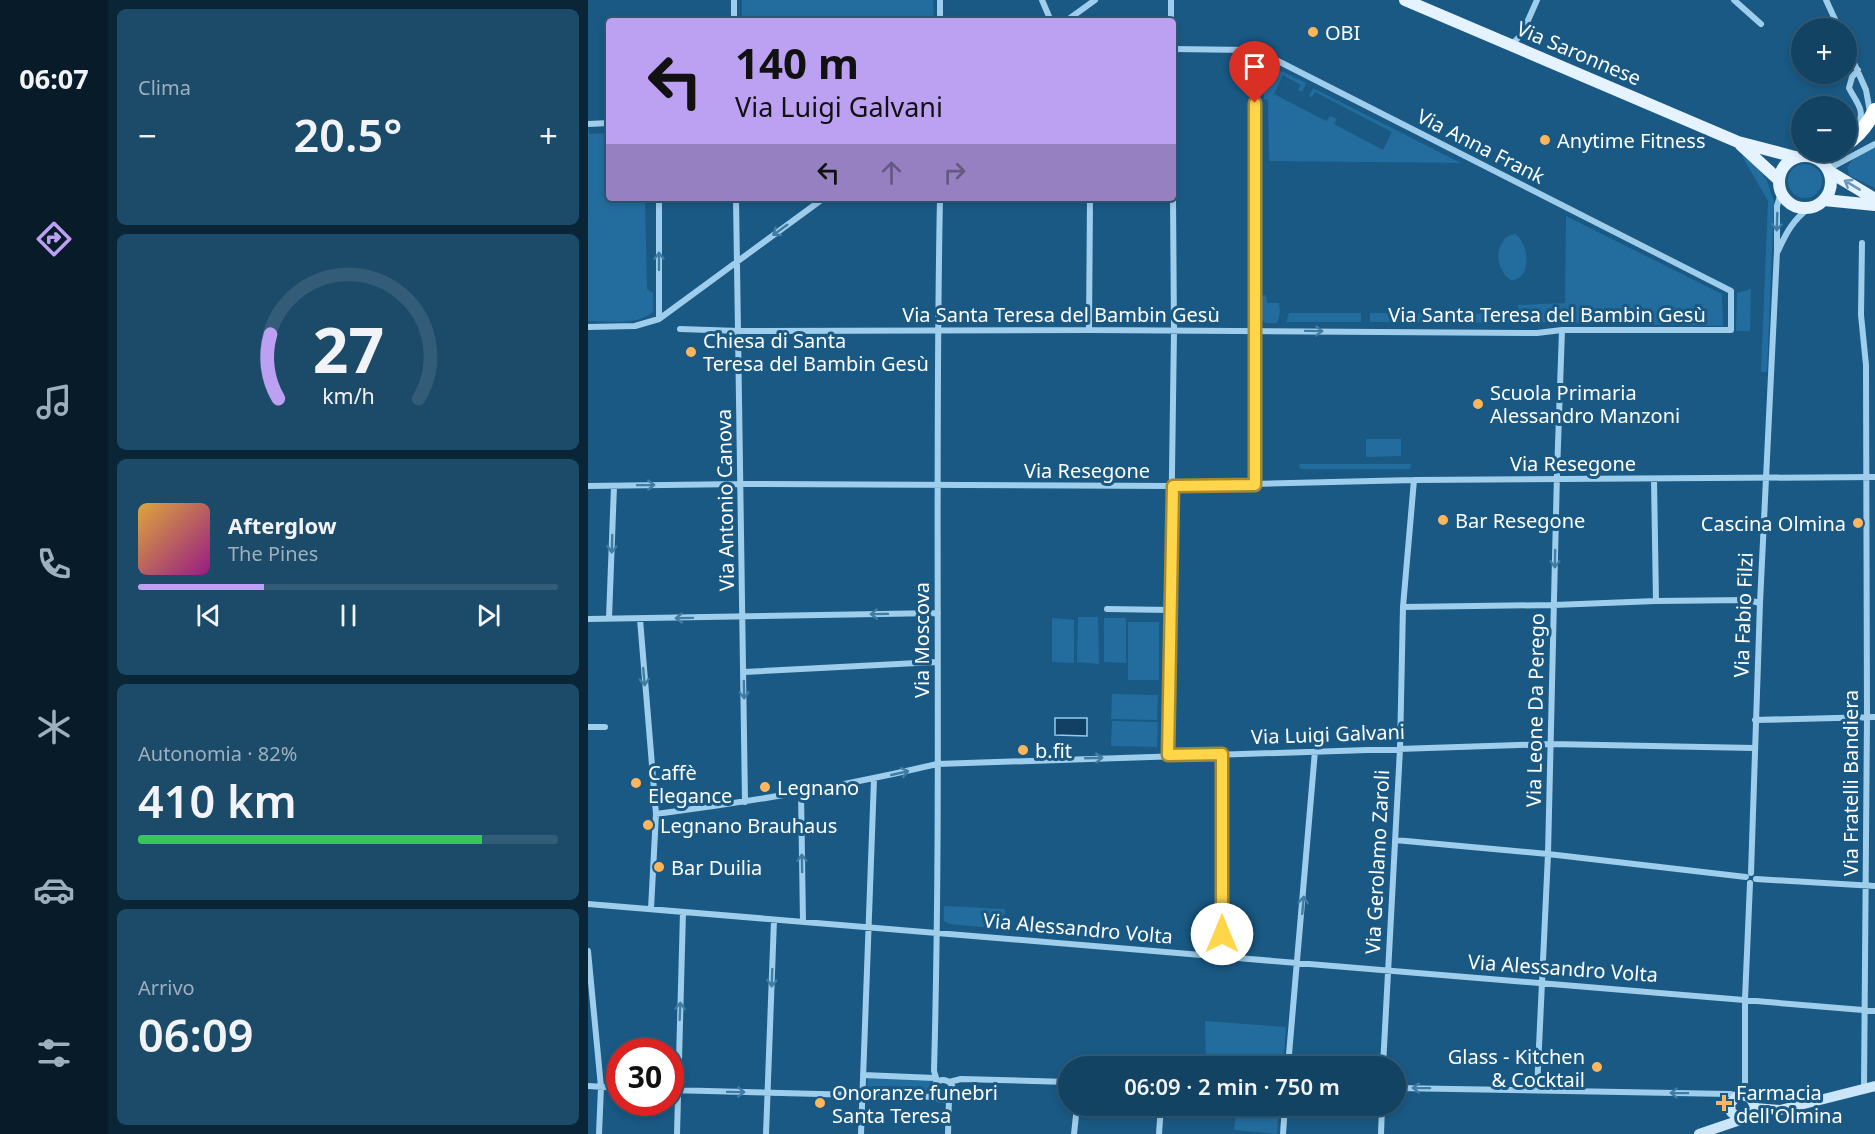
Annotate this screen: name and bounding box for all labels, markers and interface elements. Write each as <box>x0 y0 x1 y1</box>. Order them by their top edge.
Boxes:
street label: Via Saronnese <box>1513 15 1645 91</box>
map controls <box>1791 18 1857 162</box>
button: + <box>1791 18 1857 84</box>
place label: OBI <box>1325 19 1360 46</box>
marker: OBI <box>1306 25 1320 39</box>
text: 140 m <box>735 34 859 91</box>
pin <box>1229 41 1280 103</box>
icon: left <box>636 42 714 120</box>
icon: arrive <box>1238 50 1271 83</box>
text: 06:07 <box>19 60 89 97</box>
text: Clima <box>138 74 191 101</box>
text: Via Luigi Galvani <box>735 88 943 125</box>
button: − <box>1791 96 1857 162</box>
street label: Via Anna Frank <box>1413 102 1550 190</box>
text: 20.5° <box>294 104 402 165</box>
text: − <box>138 113 157 158</box>
text: + <box>539 113 558 158</box>
place label: Anytime Fitness <box>1557 127 1705 154</box>
marker: Anytime Fitness <box>1538 133 1552 147</box>
icon: left <box>812 156 845 189</box>
icon: ahead <box>875 156 908 189</box>
icon: right <box>938 156 971 189</box>
one-way arrow <box>1844 179 1861 191</box>
one-way arrow <box>1771 211 1782 231</box>
icon: directions <box>33 218 75 260</box>
one-way arrow <box>773 223 789 236</box>
one-way arrow <box>653 251 665 271</box>
street label: Via Santa Teresa del Bambin Gesù <box>902 301 1220 328</box>
street label: Via Santa Teresa del Bambin Gesù <box>1388 301 1706 328</box>
text: 27 <box>312 306 384 391</box>
one-way arrow <box>1303 325 1323 337</box>
place label: Chiesa di Santa Teresa del Bambin Gesù <box>703 327 929 377</box>
marker: Chiesa di Santa Teresa del Bambin Gesù <box>684 345 698 359</box>
place label: Scuola Primaria Alessandro Manzoni <box>1490 379 1680 429</box>
icon: music <box>33 381 75 423</box>
text: km/h <box>322 381 374 410</box>
marker: Scuola Primaria Alessandro Manzoni <box>1471 397 1485 411</box>
street label: Via Antonio Canova <box>710 409 740 591</box>
street label: Via Resegone <box>1510 450 1636 477</box>
street label: Via Resegone <box>1024 457 1150 484</box>
one-way arrow <box>636 480 656 491</box>
place label: Bar Resegone <box>1455 507 1585 534</box>
text: Afterglow <box>228 510 337 540</box>
place label: Cascina Olmina <box>1701 510 1846 537</box>
marker: Bar Resegone <box>1436 513 1450 527</box>
marker: Cascina Olmina <box>1851 516 1865 530</box>
one-way arrow <box>606 534 617 554</box>
text: The Pines <box>228 540 318 567</box>
icon: phone <box>33 543 75 585</box>
one-way arrow <box>1549 548 1561 568</box>
street label: Via Fabio Filzi <box>1727 552 1759 678</box>
street label: Via Moscova <box>908 582 935 698</box>
icon: previous <box>192 599 225 632</box>
icon: pause <box>332 599 365 632</box>
icon: next <box>472 599 505 632</box>
one-way arrow <box>870 608 890 620</box>
one-way arrow <box>675 612 695 624</box>
street label: Via Leone Da Perego <box>1520 613 1550 807</box>
one-way arrow <box>639 666 650 686</box>
one-way arrow <box>738 679 750 699</box>
street label: Via Fratelli Bandiera <box>1837 690 1864 876</box>
icon: climate <box>33 706 75 748</box>
street label: Via Luigi Galvani <box>1251 718 1405 750</box>
place label: b.fit <box>1035 737 1072 764</box>
text: Autonomia · 82% <box>138 740 297 767</box>
marker: b.fit <box>1016 743 1030 757</box>
one-way arrow <box>1083 752 1103 763</box>
place label: Caffè Elegance <box>648 759 732 809</box>
one-way arrow <box>890 766 909 778</box>
street label: Via Gerolamo Zaroli <box>1359 769 1395 955</box>
text: 410 km <box>138 770 297 831</box>
place label: Legnano <box>777 774 859 801</box>
marker: Caffè Elegance <box>629 776 643 790</box>
marker: Legnano <box>758 780 772 794</box>
place label: Legnano Brauhaus <box>660 812 837 839</box>
marker: Legnano Brauhaus <box>641 818 655 832</box>
place label: Bar Duilia <box>671 854 762 881</box>
one-way arrow <box>796 854 808 874</box>
marker: Bar Duilia <box>652 860 666 874</box>
icon: car <box>33 869 75 911</box>
one-way arrow <box>1298 895 1309 915</box>
position arrow <box>1190 902 1254 966</box>
street label: Via Alessandro Volta <box>982 906 1174 950</box>
street label: Via Alessandro Volta <box>1467 948 1659 988</box>
one-way arrow <box>766 968 777 988</box>
text: Arrivo <box>138 974 195 1001</box>
one-way arrow <box>674 1001 686 1021</box>
text: 06:09 <box>138 1004 253 1065</box>
icon: filters <box>33 1032 75 1074</box>
speed limit sign: 30 <box>606 1038 684 1116</box>
place label: Glass - Kitchen & Cocktail <box>1448 1043 1585 1093</box>
marker: Glass - Kitchen & Cocktail <box>1590 1060 1604 1074</box>
text: 06:09 · 2 min · 750 m <box>1124 1071 1340 1101</box>
place label: Onoranze funebri Santa Teresa <box>832 1079 998 1129</box>
place label: Farmacia dell'Olmina <box>1736 1079 1843 1129</box>
one-way arrow <box>1412 1082 1432 1094</box>
one-way arrow <box>726 1086 746 1097</box>
one-way arrow <box>1670 1087 1690 1098</box>
marker: Onoranze funebri Santa Teresa <box>813 1096 827 1110</box>
marker: Farmacia dell'Olmina <box>1717 1096 1731 1110</box>

